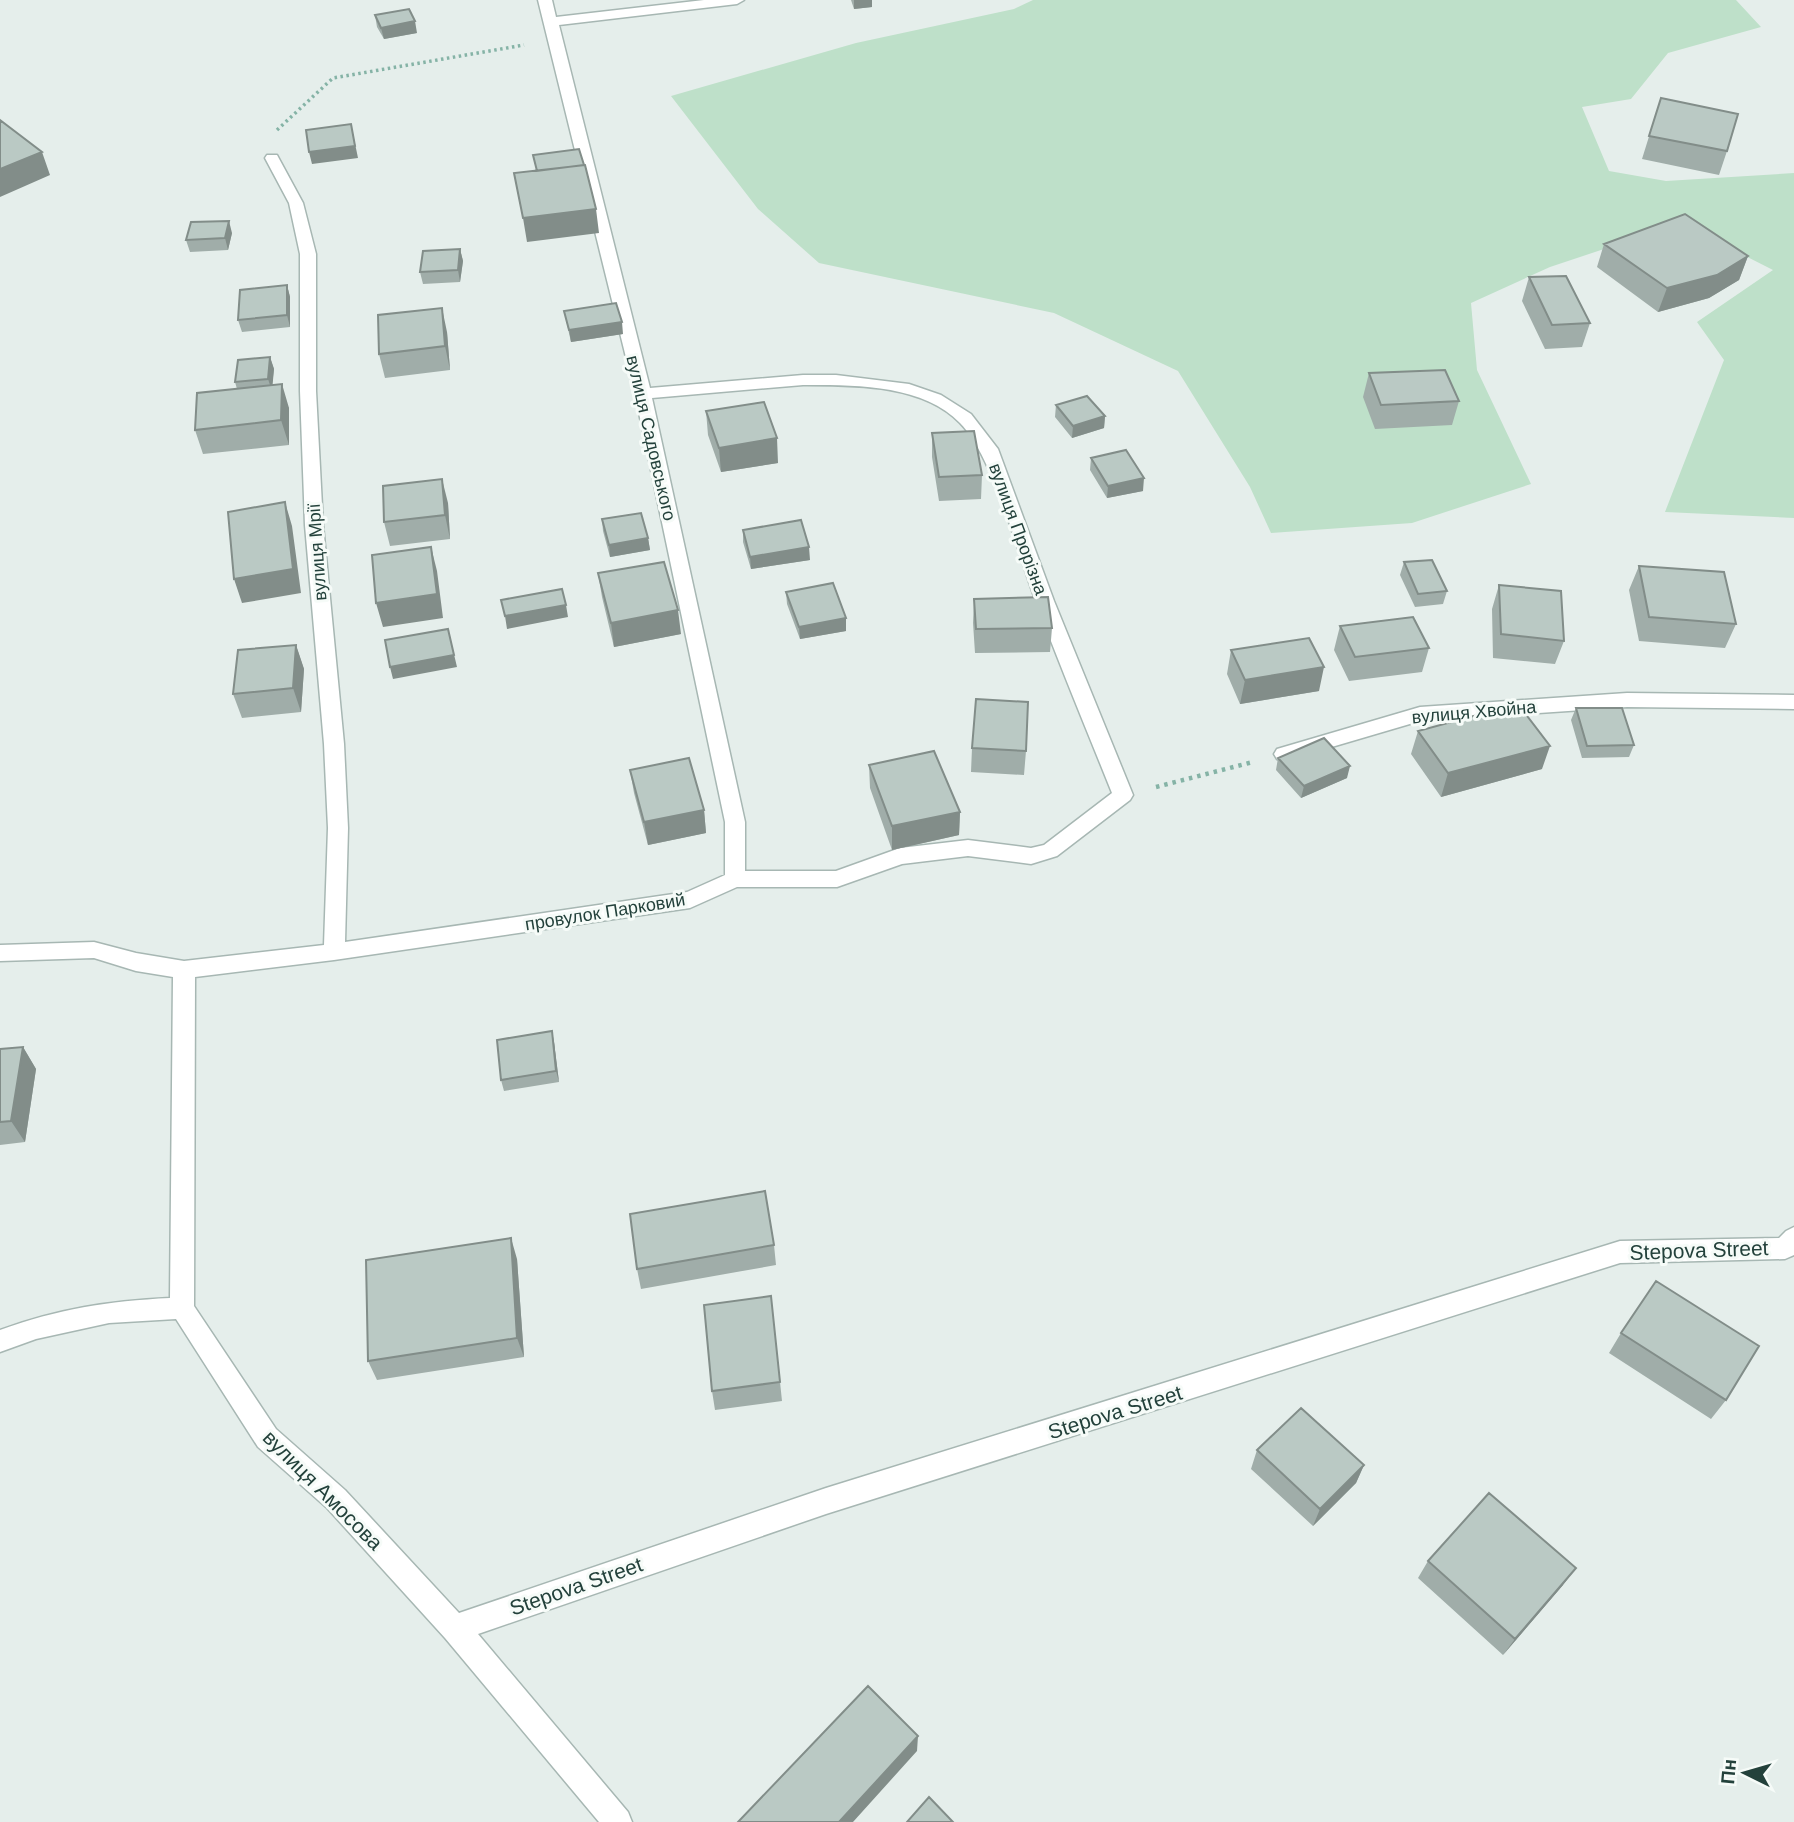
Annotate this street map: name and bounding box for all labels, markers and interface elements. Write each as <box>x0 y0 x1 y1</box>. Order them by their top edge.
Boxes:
street label: вулиця Садовського <box>622 353 680 523</box>
street label: вулиця Прорізна <box>985 460 1051 598</box>
street label: вулиця Мрії <box>304 503 330 601</box>
street label: вулиця Хвойна <box>1411 697 1538 727</box>
street label: провулок Парковий <box>524 889 686 935</box>
street label: Stepova Street <box>1629 1236 1769 1264</box>
street label: Stepova Street <box>1045 1381 1185 1443</box>
street label: вулиця Амосова <box>259 1426 388 1555</box>
street label: Stepova Street <box>507 1552 646 1619</box>
north arrow <box>1710 1738 1780 1808</box>
text: Пн <box>1717 1758 1740 1785</box>

